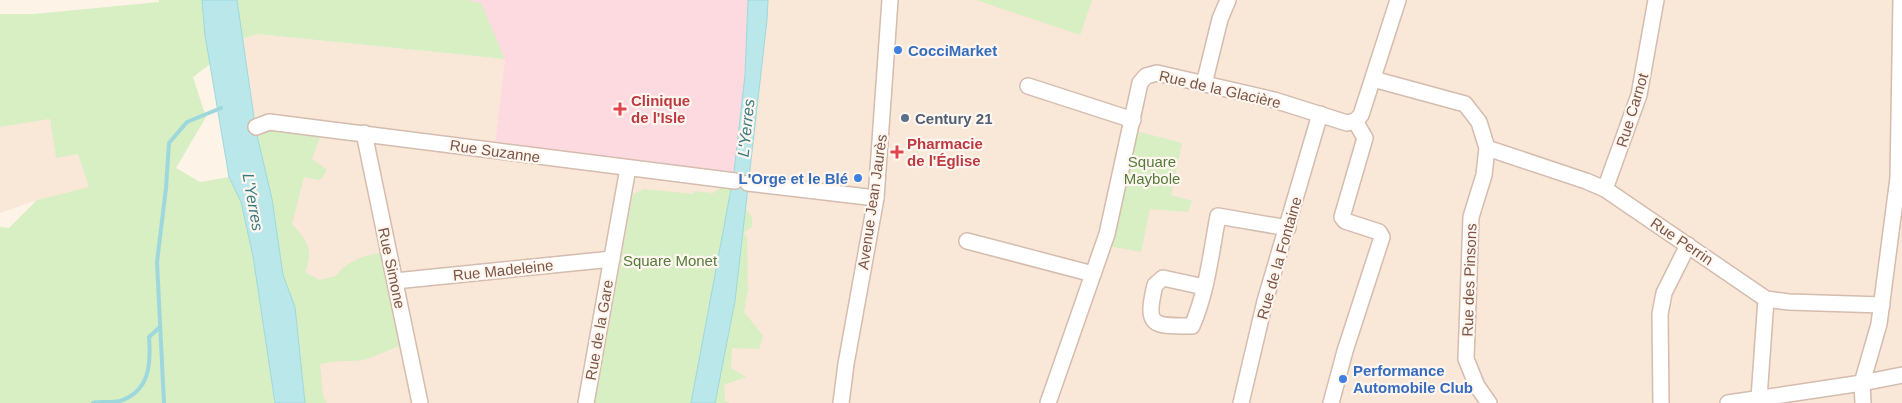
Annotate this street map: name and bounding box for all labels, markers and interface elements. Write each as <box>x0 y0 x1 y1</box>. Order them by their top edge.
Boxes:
place label: CocciMarket <box>908 42 997 59</box>
marker: CocciMarket <box>892 44 904 56</box>
street label: Rue de la Glacière <box>1158 67 1282 111</box>
street label: Rue Carnot <box>1613 70 1652 149</box>
place label: Clinique de l'Isle <box>631 92 690 126</box>
water label: L'Yerres <box>735 98 757 158</box>
marker: Clinique de l'Isle <box>613 102 627 116</box>
place label: Century 21 <box>915 110 993 127</box>
marker: Century 21 <box>899 112 911 124</box>
street label: Avenue Jean Jaurès <box>854 133 890 271</box>
place label: Pharmacie de l'Église <box>907 135 983 169</box>
street label: Rue Suzanne <box>449 136 541 166</box>
marker: Pharmacie de l'Église <box>891 146 903 158</box>
park label: Square Maybole <box>1124 153 1180 187</box>
place label: L'Orge et le Blé <box>739 170 848 187</box>
water label: L'Yerres <box>240 172 266 232</box>
marker: L'Orge et le Blé <box>852 172 864 184</box>
street label: Rue de la Fontaine <box>1253 195 1305 321</box>
street label: Rue Perrin <box>1648 214 1716 268</box>
street label: Rue des Pinsons <box>1459 223 1479 337</box>
street label: Rue Simone <box>375 226 409 310</box>
park label: Square Monet <box>623 252 718 269</box>
street label: Rue Madeleine <box>452 256 554 284</box>
street label: Rue de la Gare <box>582 278 616 382</box>
place label: Performance Automobile Club <box>1353 362 1473 396</box>
marker: Performance Automobile Club <box>1337 373 1349 385</box>

